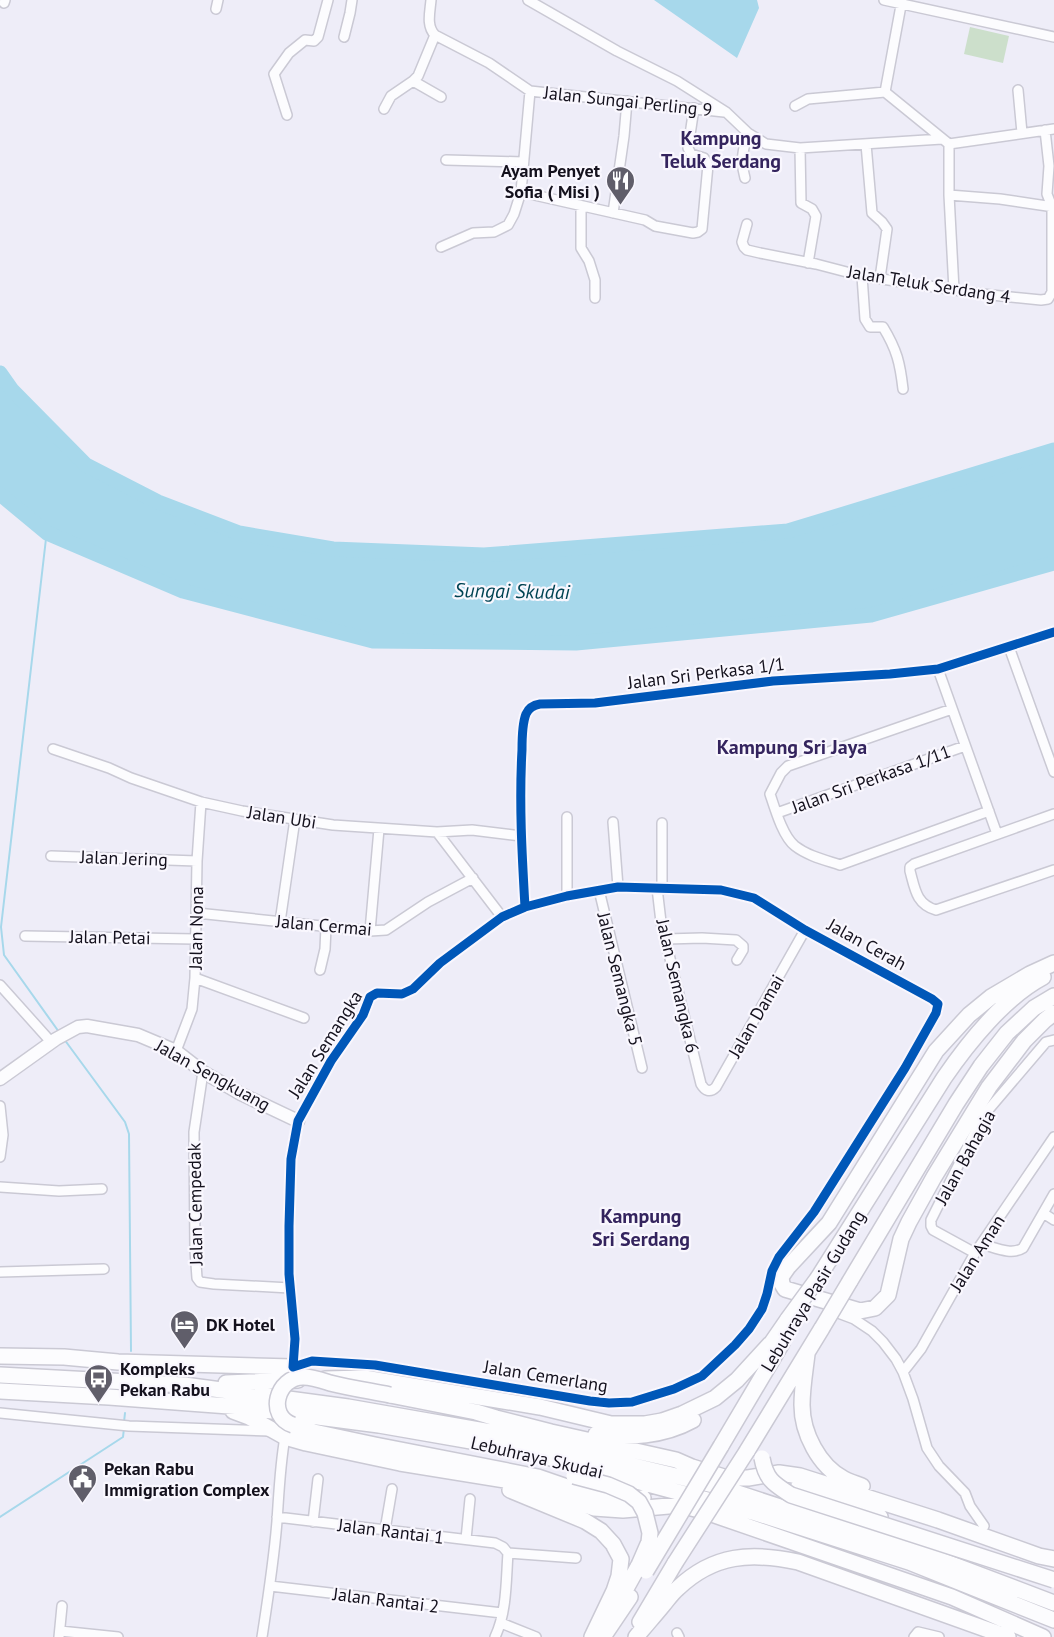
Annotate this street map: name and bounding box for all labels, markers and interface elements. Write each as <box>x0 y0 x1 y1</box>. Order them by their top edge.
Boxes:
street label: Jalan Sungai Perling 9 <box>542 81 713 121</box>
district label: Kampung Teluk Serdang <box>661 125 781 174</box>
place label: Ayam Penyet Sofia ( Misi ) <box>501 159 601 203</box>
restaurant icon: Ayam Penyet Sofia ( Misi ) <box>605 164 637 206</box>
street label: Jalan Teluk Serdang 4 <box>845 260 1012 308</box>
water label: Sungai Skudai <box>454 577 571 605</box>
street label: Jalan Sri Perkasa 1/1 <box>625 652 786 694</box>
district label: Kampung Sri Jaya <box>717 734 867 760</box>
street label: Jalan Sri Perkasa 1/11 <box>787 740 954 819</box>
street label: Jalan Ubi <box>245 800 318 834</box>
street label: Jalan Jering <box>79 845 168 871</box>
street label: Jalan Nona <box>184 886 208 971</box>
street label: Jalan Cermai <box>274 909 373 941</box>
street label: Jalan Semangka 5 <box>592 909 648 1048</box>
street label: Jalan Cerah <box>823 912 910 975</box>
street label: Jalan Semangka 6 <box>651 916 705 1055</box>
street label: Jalan Petai <box>68 925 151 949</box>
street label: Jalan Damai <box>723 970 789 1062</box>
street label: Jalan Semangka <box>282 986 367 1103</box>
street label: Jalan Sengkuang <box>151 1033 275 1116</box>
street label: Jalan Bahagia <box>929 1106 1000 1209</box>
street label: Jalan Cempedak <box>182 1142 208 1266</box>
district label: Kampung Sri Serdang <box>592 1203 690 1252</box>
street label: Lebuhraya Pasir Gudang <box>756 1206 870 1376</box>
street label: Jalan Aman <box>944 1210 1010 1297</box>
hotel icon: DK Hotel <box>169 1308 201 1350</box>
place label: DK Hotel <box>206 1313 276 1336</box>
street label: Jalan Cemerlang <box>481 1355 610 1397</box>
place label: Kompleks Pekan Rabu <box>120 1357 210 1401</box>
bus stop icon: Kompleks Pekan Rabu <box>83 1362 115 1404</box>
street label: Lebuhraya Skudai <box>469 1431 605 1483</box>
place label: Pekan Rabu Immigration Complex <box>104 1457 270 1501</box>
public building icon: Pekan Rabu Immigration Complex <box>67 1462 99 1504</box>
street label: Jalan Rantai 1 <box>336 1513 445 1549</box>
street label: Jalan Rantai 2 <box>331 1582 440 1618</box>

